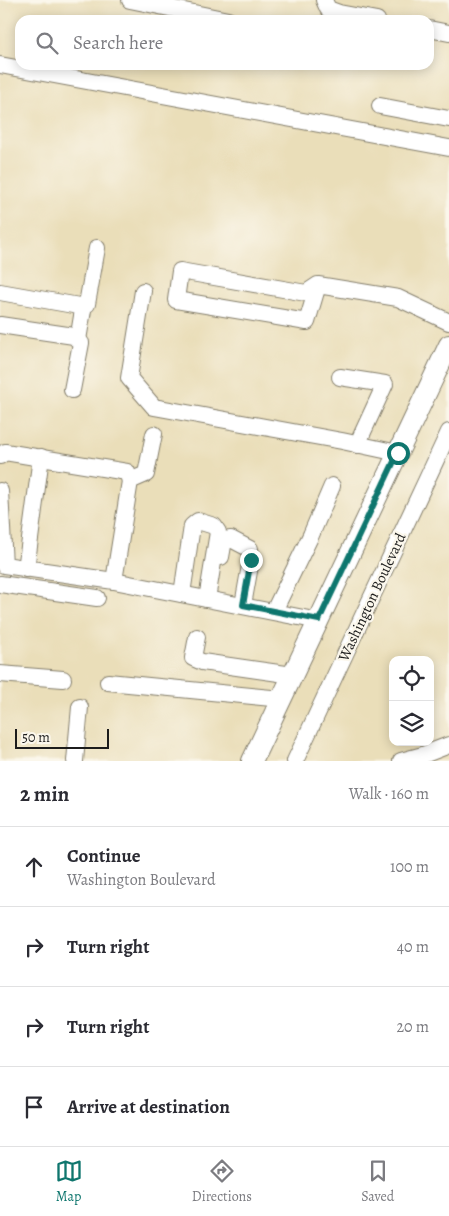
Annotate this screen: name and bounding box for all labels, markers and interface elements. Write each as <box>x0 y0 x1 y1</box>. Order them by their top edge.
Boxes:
search box <box>15 15 434 70</box>
icon: search <box>33 29 61 57</box>
text: Search here <box>73 30 163 56</box>
route start <box>387 442 410 465</box>
street label: Washington Boulevard <box>333 529 411 665</box>
route end <box>240 549 263 572</box>
map controls <box>389 656 434 746</box>
button: locate <box>389 656 434 701</box>
button: layers <box>389 701 434 746</box>
scale bar <box>15 726 109 749</box>
text: 50 m <box>22 728 50 747</box>
text: 2 min <box>20 780 69 808</box>
text: Walk · 160 m <box>349 783 429 805</box>
text: Continue <box>67 843 141 869</box>
icon: ahead <box>20 853 48 881</box>
text: 100 m <box>390 856 429 878</box>
text: Washington Boulevard <box>67 869 216 891</box>
icon: right <box>20 933 48 961</box>
text: Turn right <box>67 934 149 960</box>
text: 40 m <box>397 936 429 958</box>
icon: right <box>20 1013 48 1041</box>
text: Turn right <box>67 1014 149 1040</box>
text: 20 m <box>396 1016 429 1038</box>
icon: arrive <box>20 1093 48 1121</box>
text: Arrive at destination <box>67 1094 230 1120</box>
tab: Map <box>55 1157 83 1206</box>
tab: Directions <box>192 1157 252 1206</box>
tab: Saved <box>361 1157 394 1206</box>

